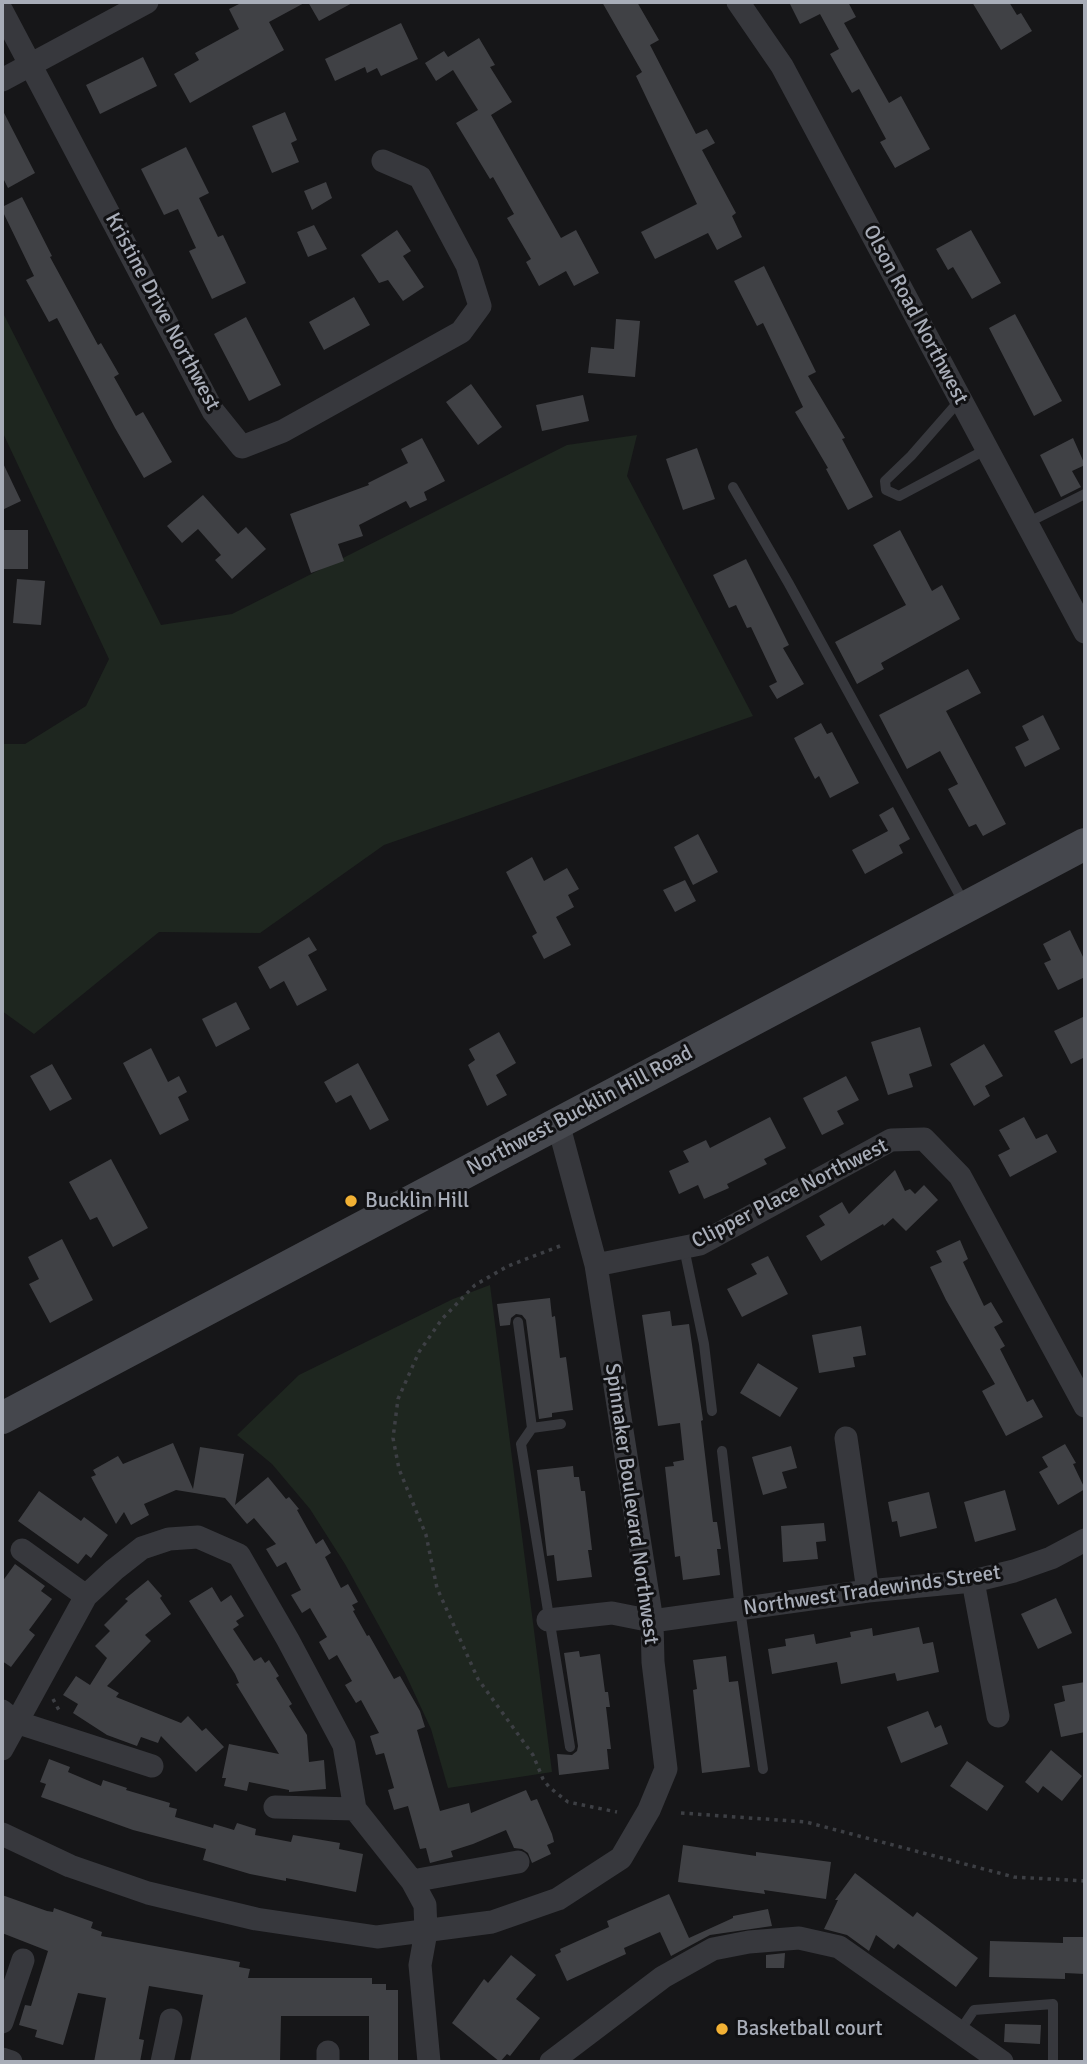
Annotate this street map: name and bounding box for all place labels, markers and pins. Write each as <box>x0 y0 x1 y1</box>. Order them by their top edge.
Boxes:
place label: Bucklin Hill <box>365 1188 469 1214</box>
marker: Bucklin Hill <box>343 1193 359 1209</box>
place label: Basketball court <box>736 2016 883 2042</box>
marker: Basketball court <box>714 2021 730 2037</box>

